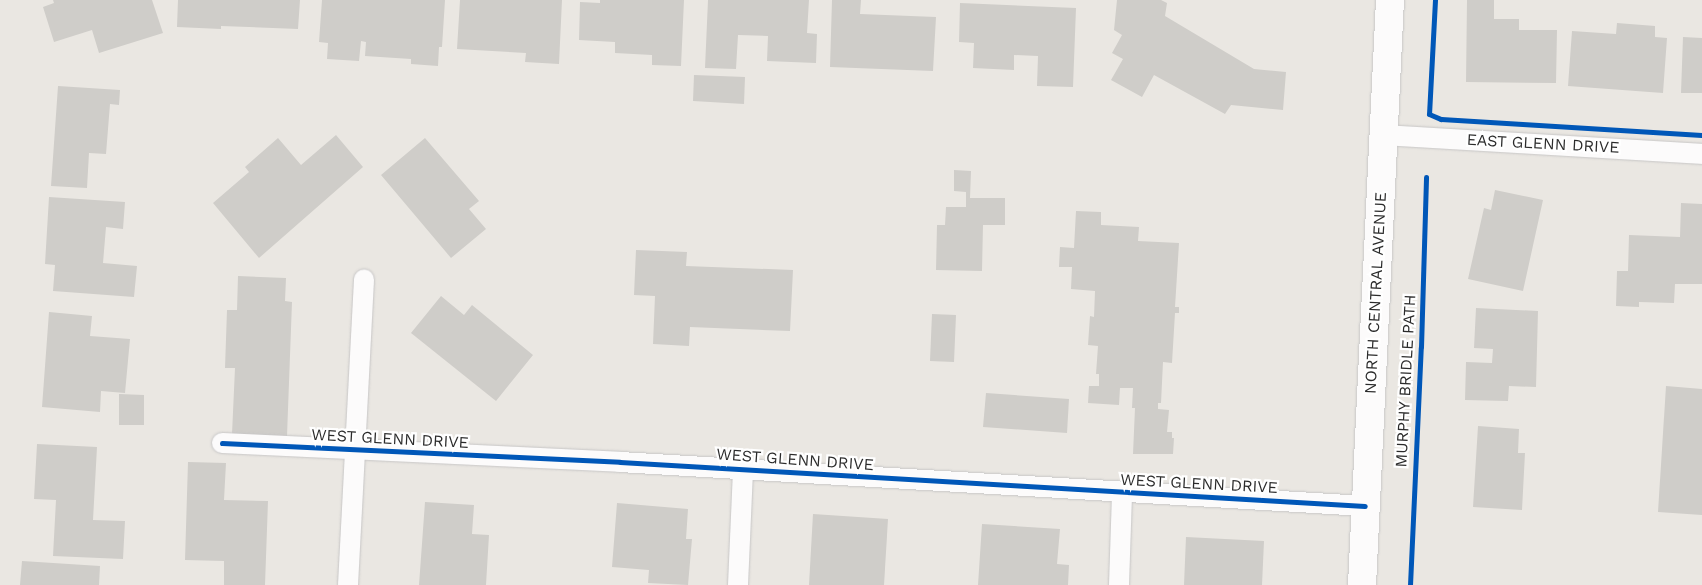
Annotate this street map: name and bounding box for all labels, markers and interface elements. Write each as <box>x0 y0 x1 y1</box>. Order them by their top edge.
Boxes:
street label: EAST GLENN DRIVE <box>1466 130 1620 158</box>
street label: NORTH CENTRAL AVENUE <box>1361 191 1391 395</box>
street label: MURPHY BRIDLE PATH <box>1392 294 1420 468</box>
street label: WEST GLENN DRIVE <box>310 425 470 453</box>
street label: WEST GLENN DRIVE <box>715 445 875 475</box>
street label: WEST GLENN DRIVE <box>1119 470 1279 498</box>

